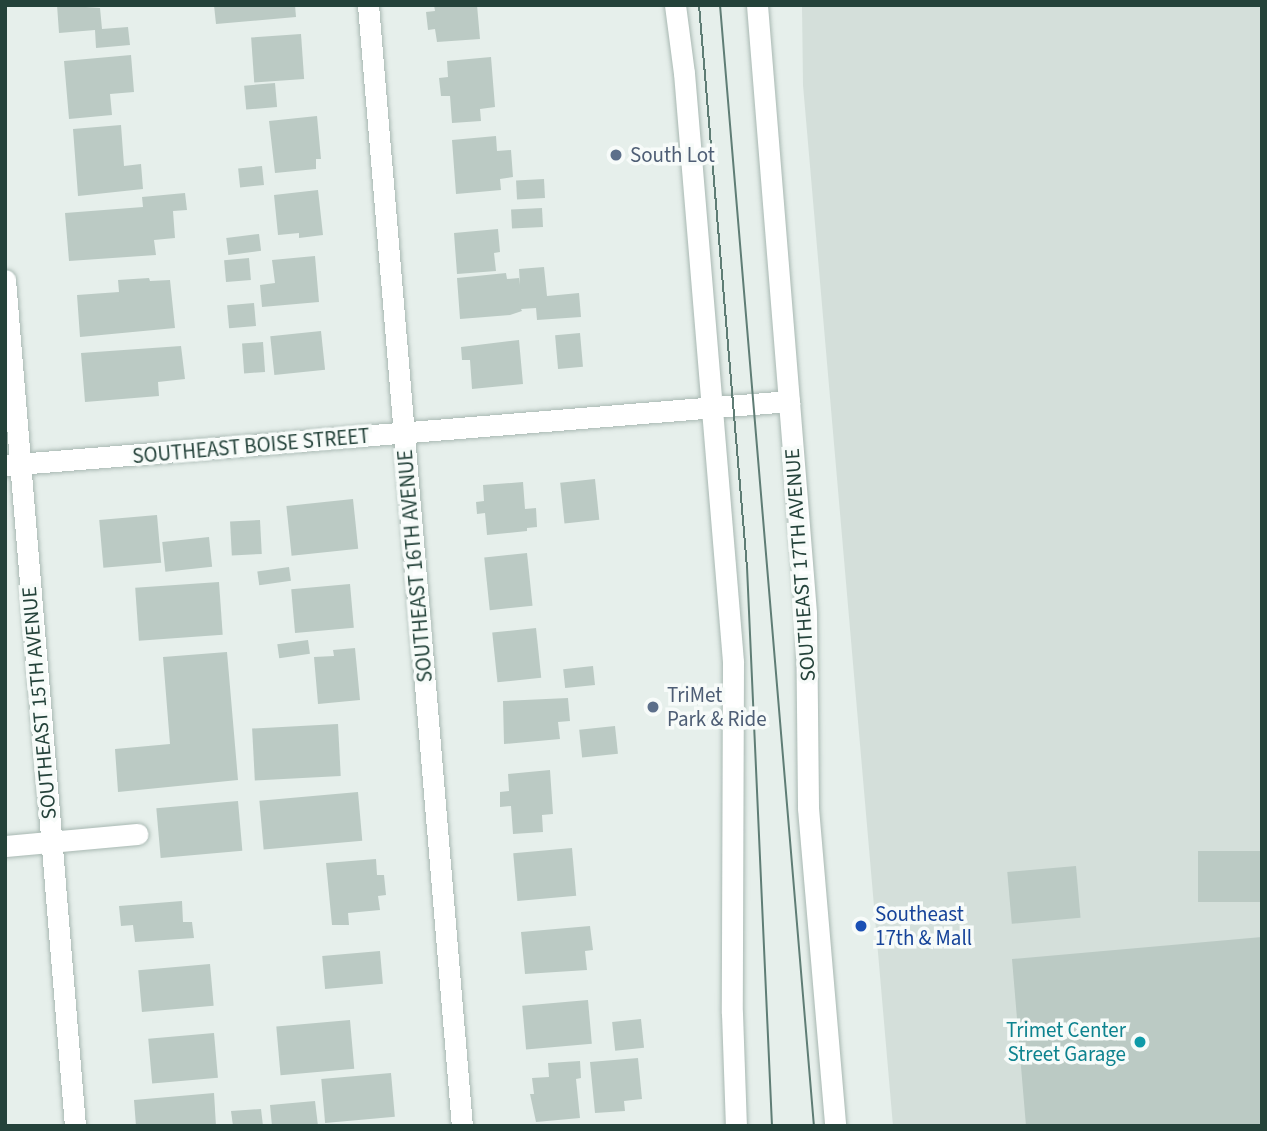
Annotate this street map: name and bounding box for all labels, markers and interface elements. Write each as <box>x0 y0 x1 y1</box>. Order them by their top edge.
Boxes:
place label: South Lot <box>630 142 715 168</box>
marker: South Lot <box>608 147 624 163</box>
street label: SOUTHEAST BOISE STREET <box>131 423 371 469</box>
street label: SOUTHEAST 17TH AVENUE <box>779 448 821 682</box>
street label: SOUTHEAST 16TH AVENUE <box>392 449 438 683</box>
street label: SOUTHEAST 15TH AVENUE <box>16 586 62 820</box>
place label: TriMet Park & Ride <box>667 682 767 732</box>
marker: TriMet Park & Ride <box>645 699 661 715</box>
place label: Southeast 17th & Mall <box>875 901 972 951</box>
marker: Southeast 17th & Mall <box>853 918 869 934</box>
place label: Trimet Center Street Garage <box>1006 1017 1126 1067</box>
marker: Trimet Center Street Garage <box>1132 1034 1148 1050</box>

